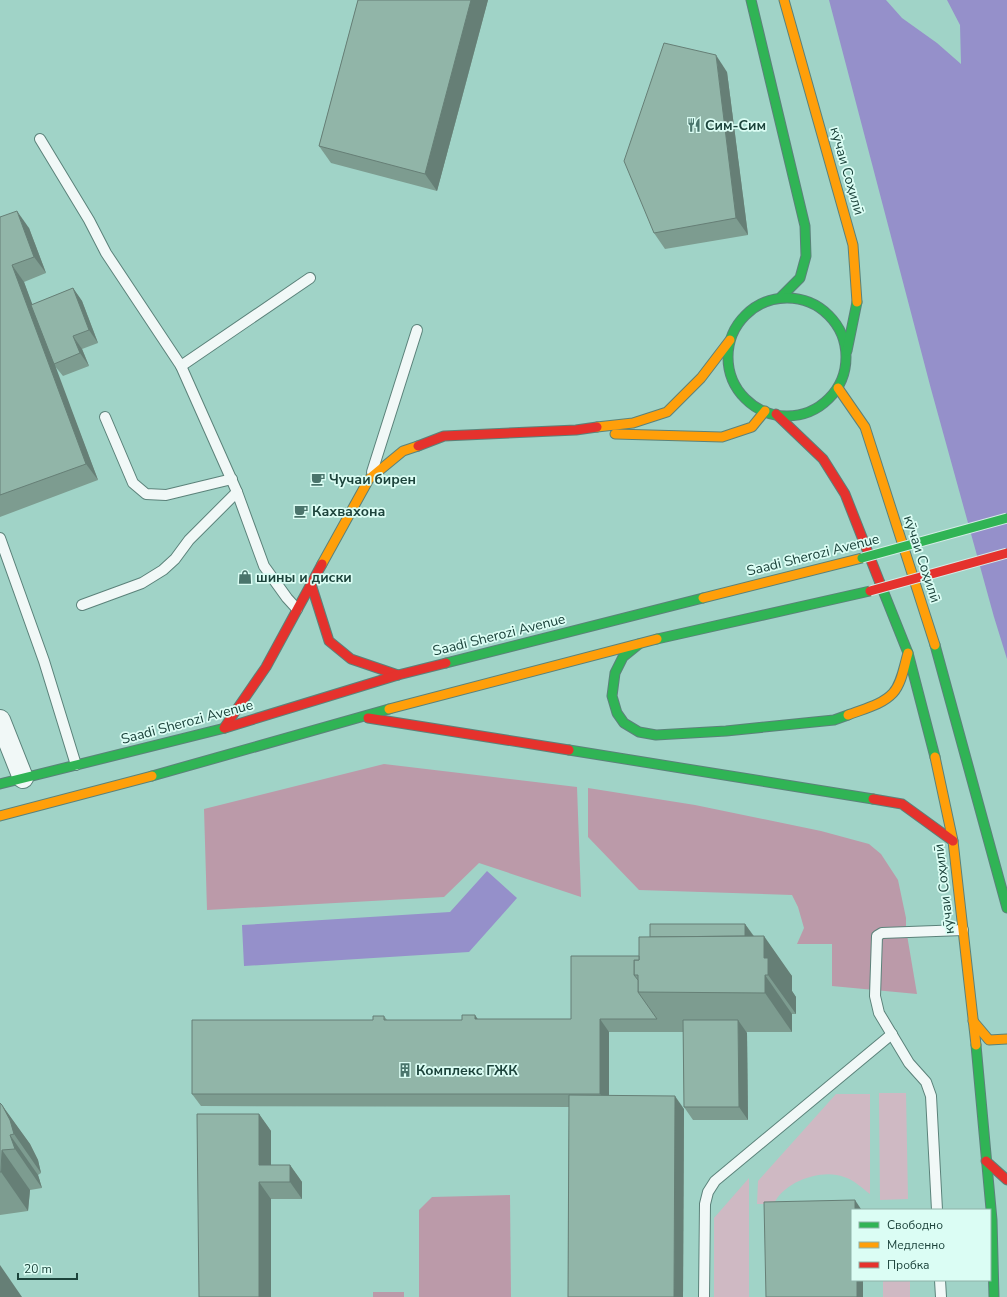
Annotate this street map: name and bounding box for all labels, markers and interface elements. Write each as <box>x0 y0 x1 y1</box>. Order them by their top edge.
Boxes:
place label: Сим-Сим <box>705 116 766 135</box>
restaurant icon: Сим-Сим <box>686 117 702 133</box>
street label: кӯчаи Соҳилӣ <box>825 125 869 217</box>
place label: Чучаи бирен <box>329 470 416 489</box>
cafe icon: Чучаи бирен <box>310 471 326 487</box>
place label: Кахвахона <box>312 502 385 521</box>
cafe icon: Кахвахона <box>293 503 309 519</box>
street label: кӯчаи Соҳилӣ <box>899 513 945 605</box>
street label: Saadi Sherozi Avenue <box>745 529 881 581</box>
place label: шины и диски <box>256 568 352 587</box>
shop icon: шины и диски <box>237 569 253 585</box>
street label: Saadi Sherozi Avenue <box>431 609 567 661</box>
street label: Saadi Sherozi Avenue <box>119 695 255 749</box>
street label: кӯчаи Соҳилӣ <box>929 843 959 935</box>
place label: Комплекс ГЖК <box>416 1061 518 1080</box>
building icon: Комплекс ГЖК <box>397 1062 413 1078</box>
legend <box>851 1209 991 1281</box>
text: Свободно <box>887 1217 943 1233</box>
text: Медленно <box>887 1237 945 1253</box>
scale bar <box>18 1255 77 1281</box>
text: Пробка <box>887 1257 930 1273</box>
text: 20 m <box>24 1261 52 1277</box>

